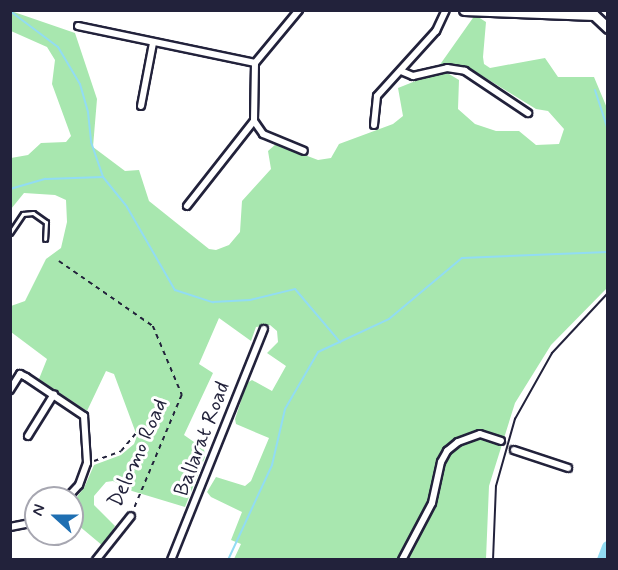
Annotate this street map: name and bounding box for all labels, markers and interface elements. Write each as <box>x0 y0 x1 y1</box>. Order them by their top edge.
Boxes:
street label: Ballarat Road <box>169 379 235 499</box>
street label: Delomo Road <box>103 395 173 511</box>
north arrow <box>24 486 84 546</box>
text: N <box>27 501 50 519</box>

